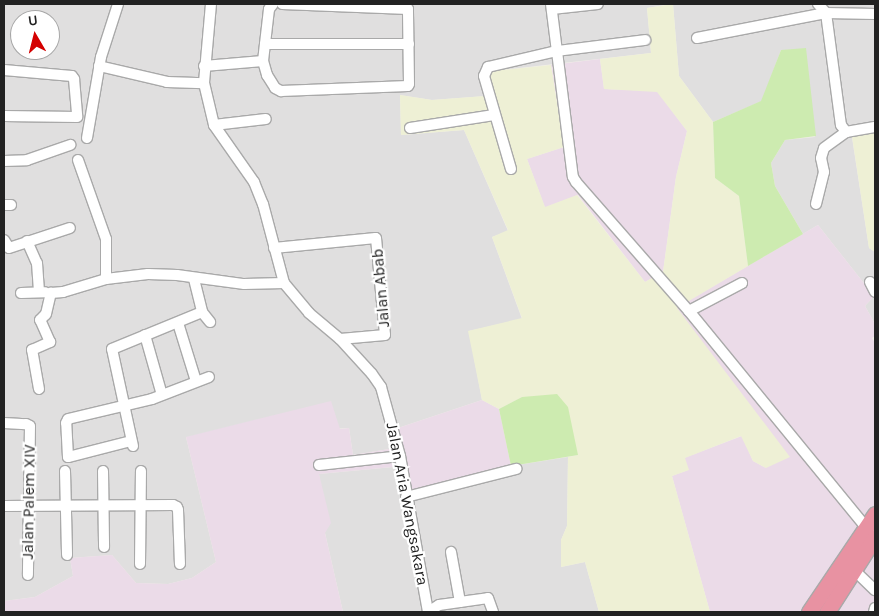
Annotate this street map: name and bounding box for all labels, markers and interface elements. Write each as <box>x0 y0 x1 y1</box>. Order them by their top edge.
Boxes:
north arrow <box>10 10 60 60</box>
text: U <box>27 12 39 30</box>
street label: Jalan Abab <box>368 248 394 328</box>
street label: Jalan Aria Wangsakara <box>382 421 432 587</box>
street label: Jalan Palem XIV <box>18 444 40 560</box>

